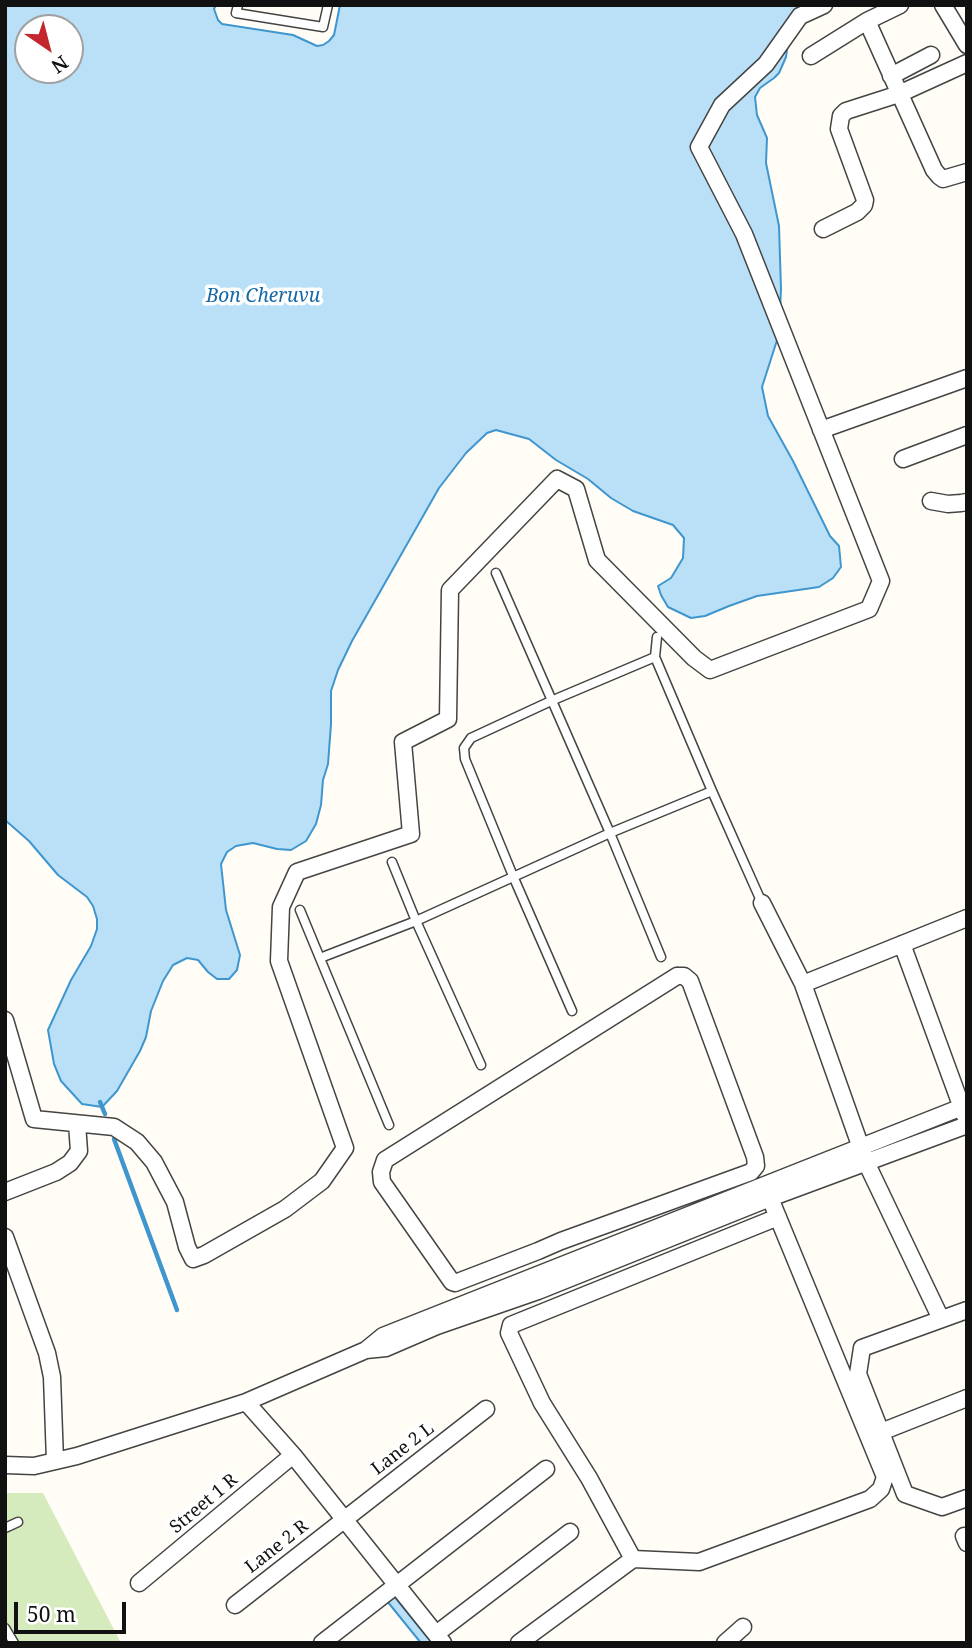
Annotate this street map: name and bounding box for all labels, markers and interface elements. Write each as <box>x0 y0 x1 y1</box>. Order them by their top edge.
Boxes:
north arrow <box>14 14 84 84</box>
text: N <box>46 50 73 80</box>
water label: Bon Cheruvu <box>206 286 320 308</box>
street label: Lane 2 L <box>368 1418 438 1480</box>
street label: Street 1 R <box>166 1470 242 1538</box>
street label: Lane 2 R <box>241 1516 313 1578</box>
scale bar <box>18 1588 130 1632</box>
text: 50 m <box>27 1600 76 1628</box>

